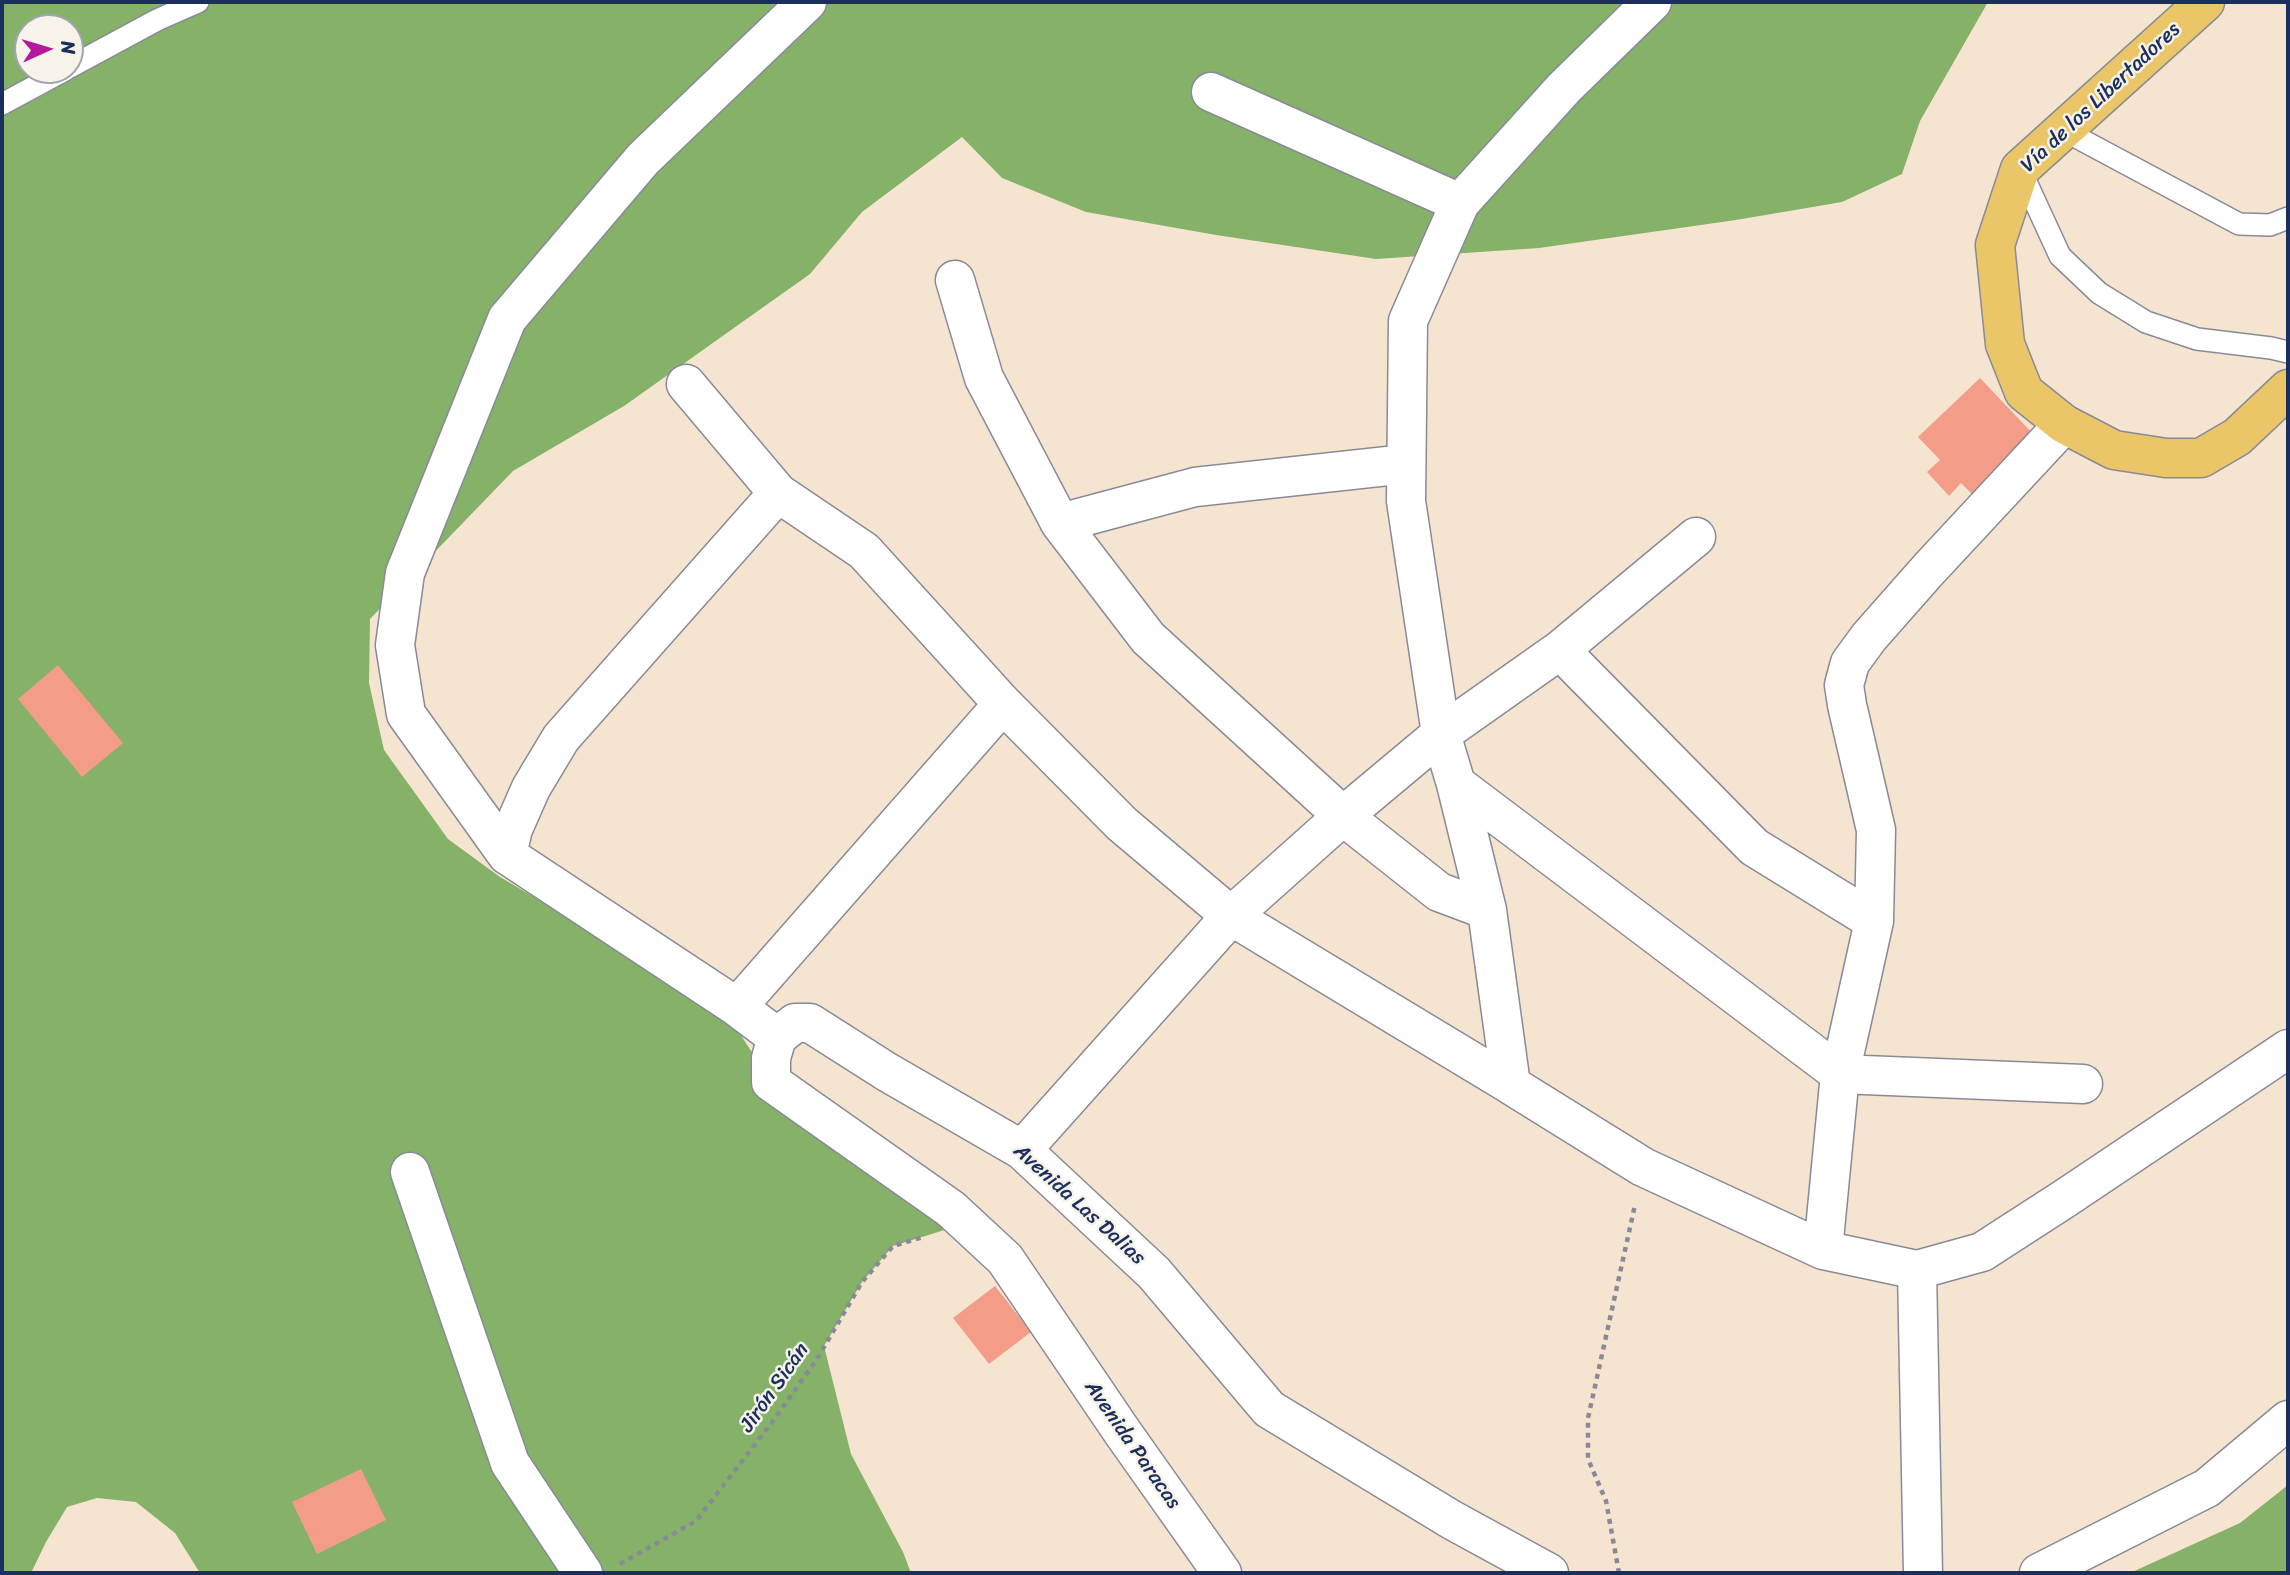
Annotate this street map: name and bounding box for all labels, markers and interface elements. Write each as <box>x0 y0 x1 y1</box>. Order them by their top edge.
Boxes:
north arrow <box>14 14 84 84</box>
street label: Vía de los Libertadores <box>2016 18 2186 178</box>
text: N <box>52 40 85 55</box>
street label: Avenida Las Dalias <box>1008 1139 1150 1271</box>
street label: Jirón Sicán <box>735 1339 815 1437</box>
street label: Avenida Paracas <box>1078 1376 1186 1514</box>

